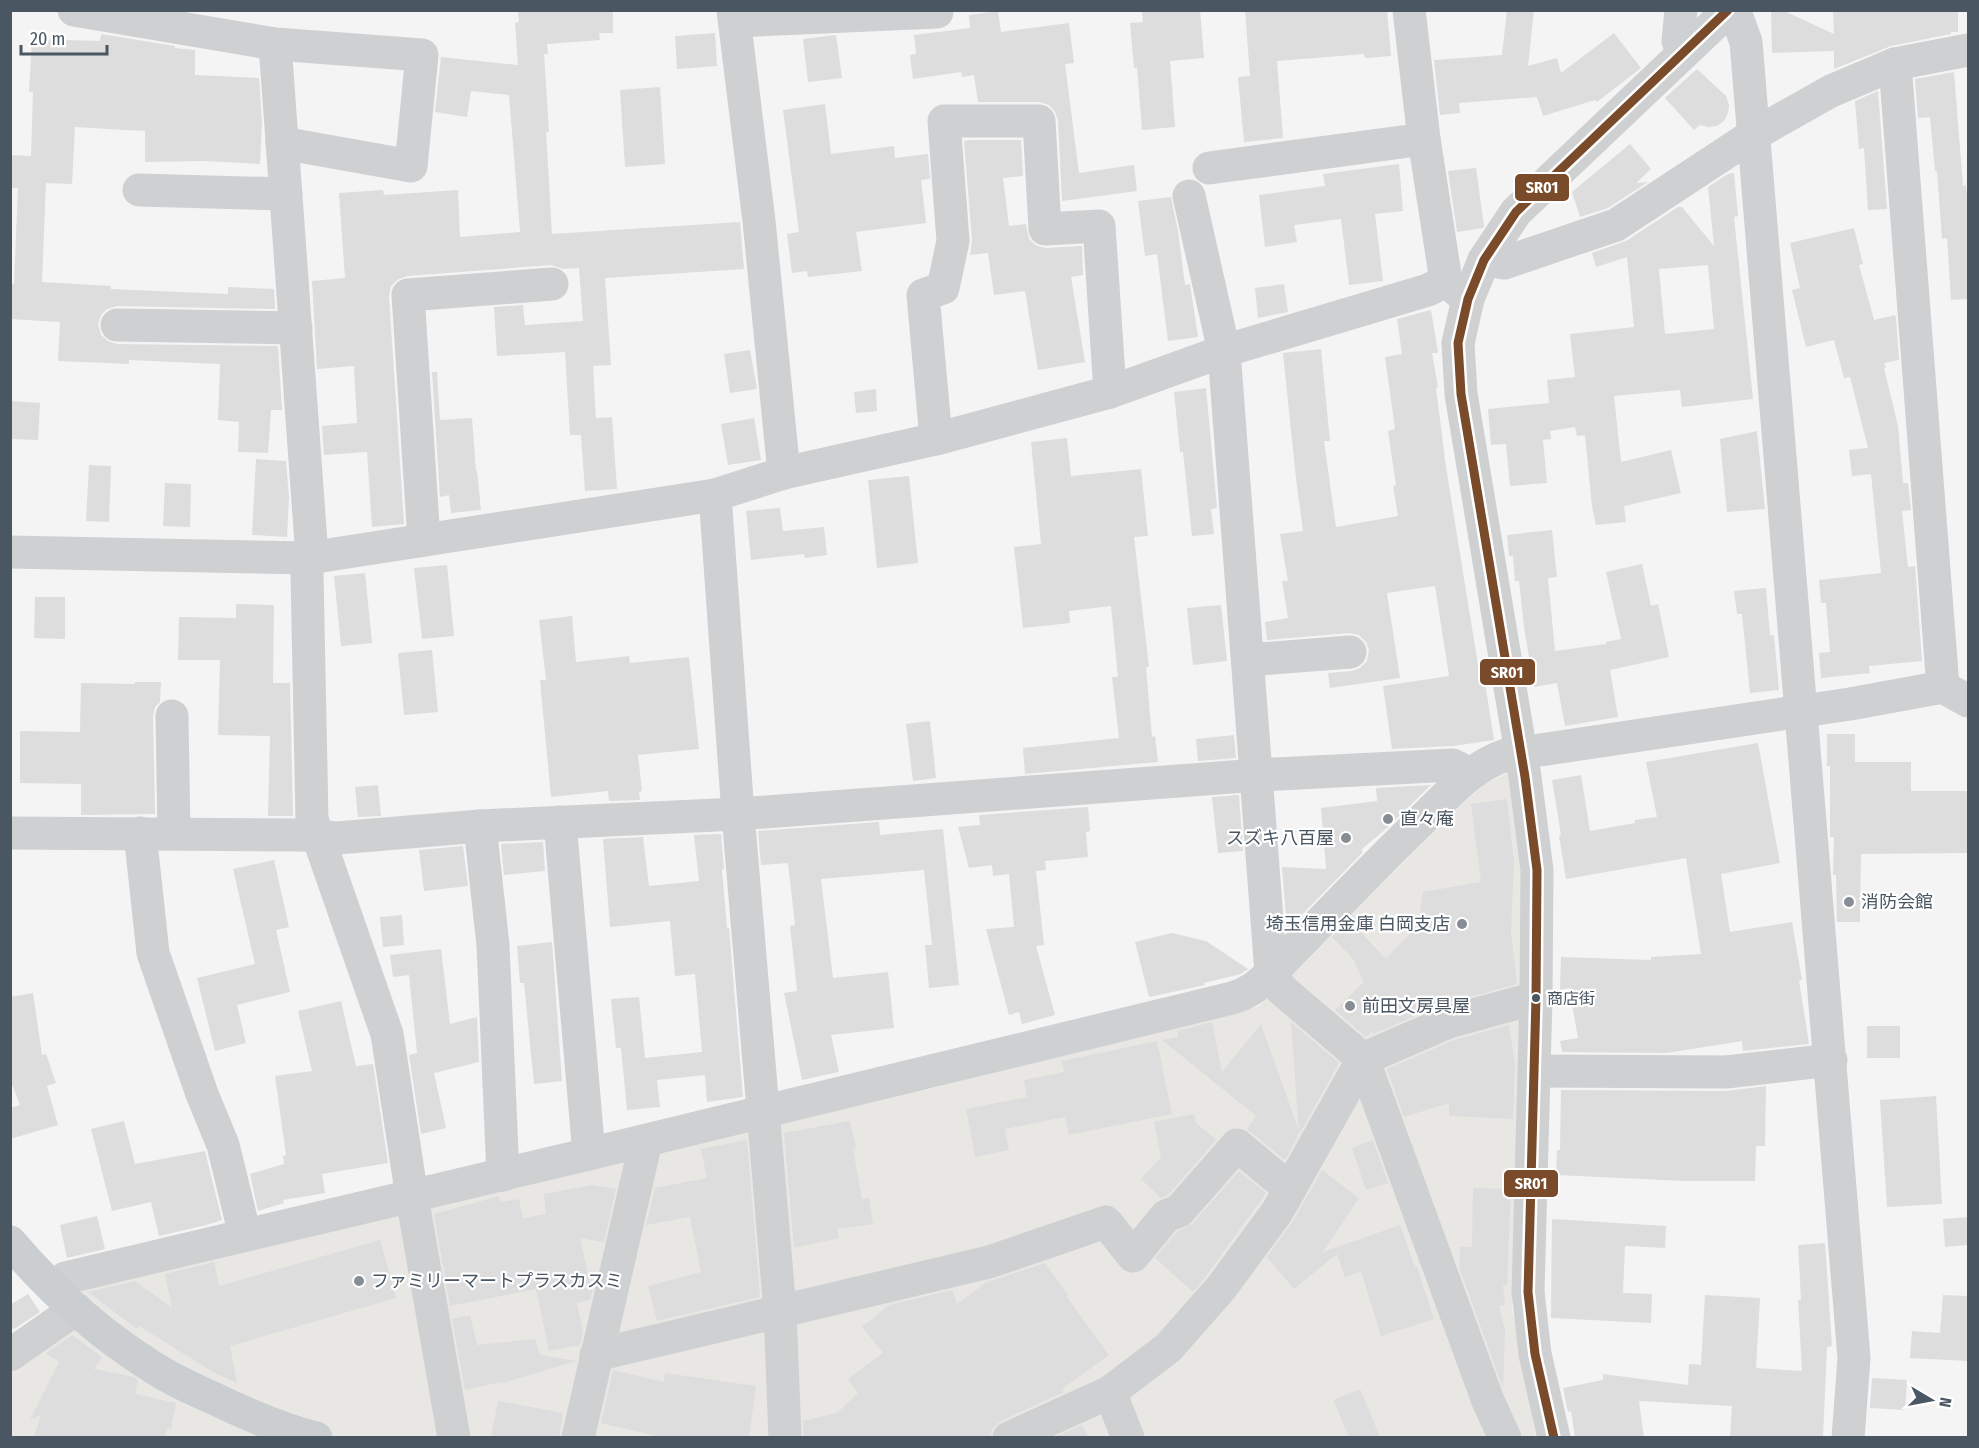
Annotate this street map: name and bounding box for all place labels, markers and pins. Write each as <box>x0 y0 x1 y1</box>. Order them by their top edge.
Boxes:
place label: 直々庵 <box>1400 808 1454 830</box>
marker: 直々庵 <box>1381 812 1395 826</box>
place label: スズキ八百屋 <box>1226 827 1334 849</box>
marker: スズキ八百屋 <box>1339 831 1353 845</box>
place label: 消防会館 <box>1861 891 1933 913</box>
marker: 消防会館 <box>1842 895 1856 909</box>
place label: 埼玉信用金庫 白岡支店 <box>1266 913 1450 935</box>
marker: 埼玉信用金庫 白岡支店 <box>1455 917 1469 931</box>
place label: 商店街 <box>1547 989 1595 1008</box>
marker: 商店街 <box>1530 992 1542 1004</box>
place label: 前田文房具屋 <box>1362 995 1470 1017</box>
marker: 前田文房具屋 <box>1343 999 1357 1013</box>
place label: ファミリーマートプラスカスミ <box>371 1270 623 1292</box>
marker: ファミリーマートプラスカスミ <box>352 1274 366 1288</box>

